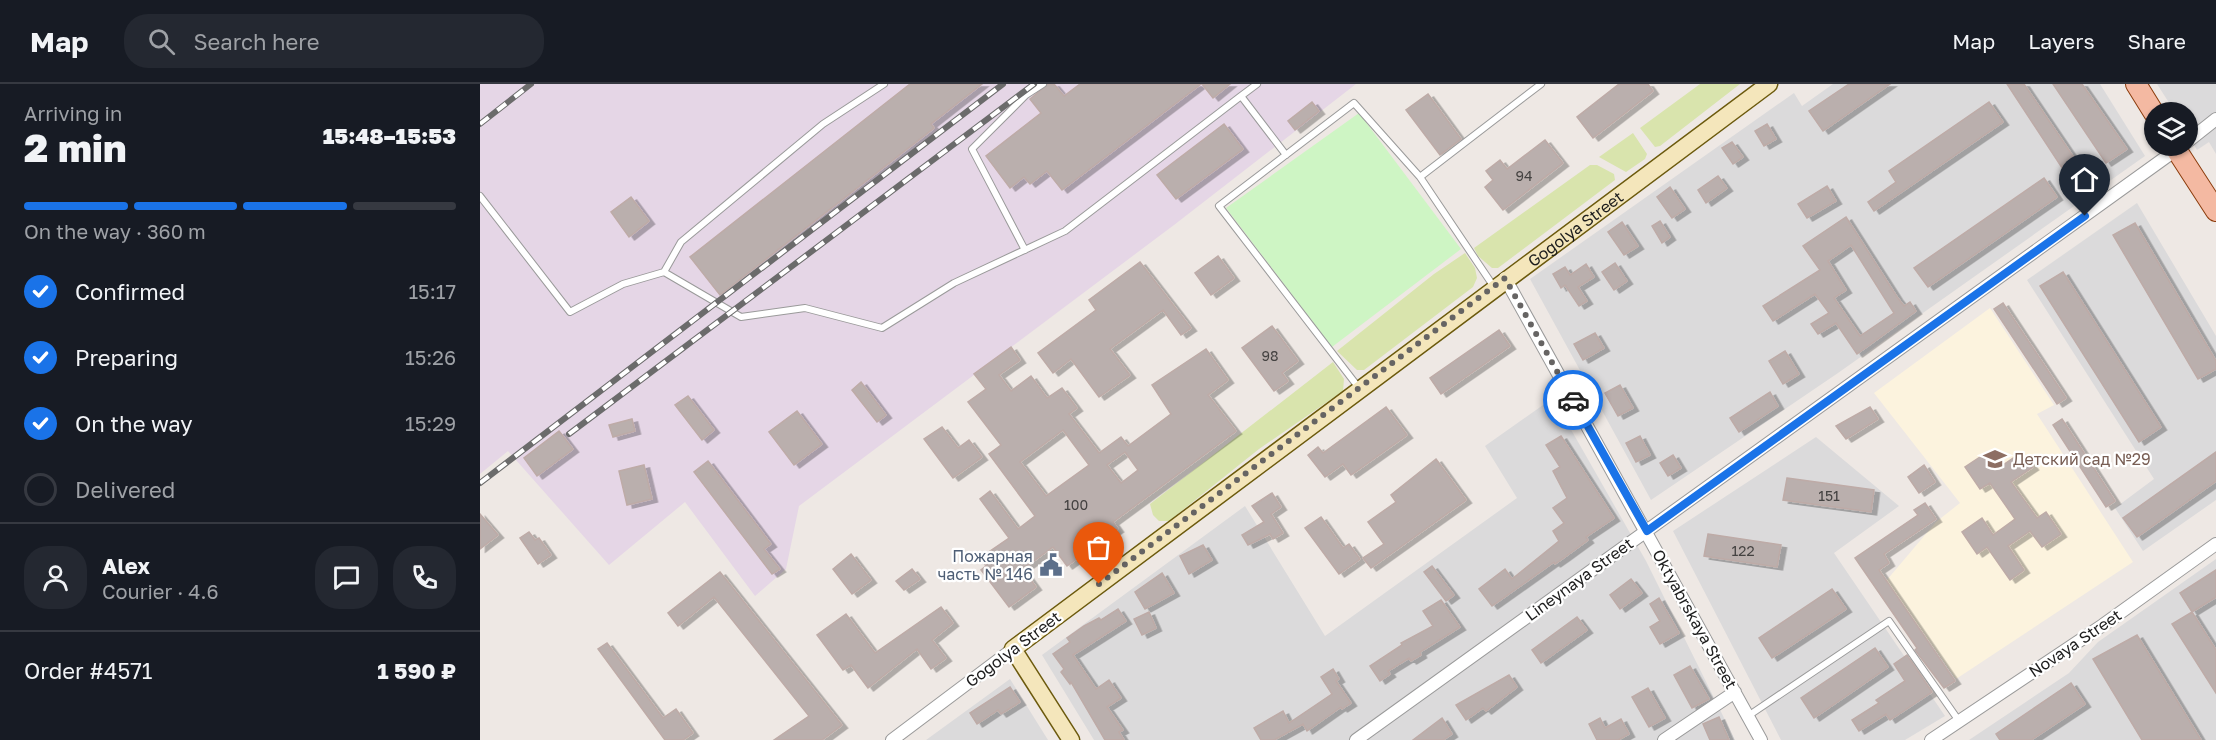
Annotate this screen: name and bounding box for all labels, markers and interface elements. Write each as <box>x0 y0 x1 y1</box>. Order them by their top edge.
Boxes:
search box <box>124 14 544 68</box>
text: Map <box>30 25 88 58</box>
icon: search <box>145 25 178 58</box>
text: Search here <box>193 28 319 55</box>
text: Map <box>1952 28 1995 54</box>
text: Layers <box>2028 28 2095 54</box>
text: Share <box>2128 28 2186 54</box>
text: Arriving in <box>24 101 122 125</box>
map controls <box>2144 102 2198 156</box>
button: layers <box>2144 102 2198 156</box>
text: 15:48–15:53 <box>323 122 456 149</box>
text: 2 min <box>24 124 127 171</box>
pin <box>2059 154 2110 216</box>
icon: home <box>2068 163 2101 196</box>
house number: 94 <box>1515 167 1533 184</box>
street label: Gogolya Street <box>1524 187 1627 271</box>
text: On the way · 360 m <box>24 219 206 243</box>
icon: check <box>24 275 57 308</box>
text: Confirmed <box>75 278 185 305</box>
text: 15:17 <box>408 279 456 303</box>
icon: check <box>24 341 57 374</box>
text: Preparing <box>75 344 178 371</box>
text: 15:26 <box>405 345 456 369</box>
house number: 98 <box>1261 347 1279 364</box>
courier <box>1543 370 1603 430</box>
icon: car <box>1557 384 1590 417</box>
icon: check <box>24 407 57 440</box>
text: On the way <box>75 410 193 437</box>
text: 15:29 <box>405 411 456 435</box>
school or university icon: Детский сад №29 <box>1982 446 2008 472</box>
place label: Детский сад №29 <box>2013 449 2151 469</box>
text: Delivered <box>75 476 175 503</box>
house number: 151 <box>1818 487 1840 504</box>
house number: 100 <box>1064 496 1088 513</box>
pin <box>1073 522 1124 584</box>
icon: bag <box>1082 531 1115 564</box>
street label: Lineynaya Street <box>1521 533 1637 625</box>
house number: 122 <box>1731 542 1755 559</box>
button: person <box>24 546 87 609</box>
button: chat <box>315 546 378 609</box>
button: phone <box>393 546 456 609</box>
place label: Пожарная часть № 146 <box>937 546 1033 584</box>
street label: Oktyabrskaya Street <box>1648 546 1742 692</box>
text: Alex <box>102 552 150 579</box>
public building icon: Пожарная часть № 146 <box>1038 552 1064 578</box>
text: Courier · 4.6 <box>102 579 219 603</box>
street label: Novaya Street <box>2025 605 2125 681</box>
street label: Gogolya Street <box>961 607 1065 691</box>
text: Order #4571 <box>24 657 152 684</box>
text: 1 590 ₽ <box>377 657 456 684</box>

